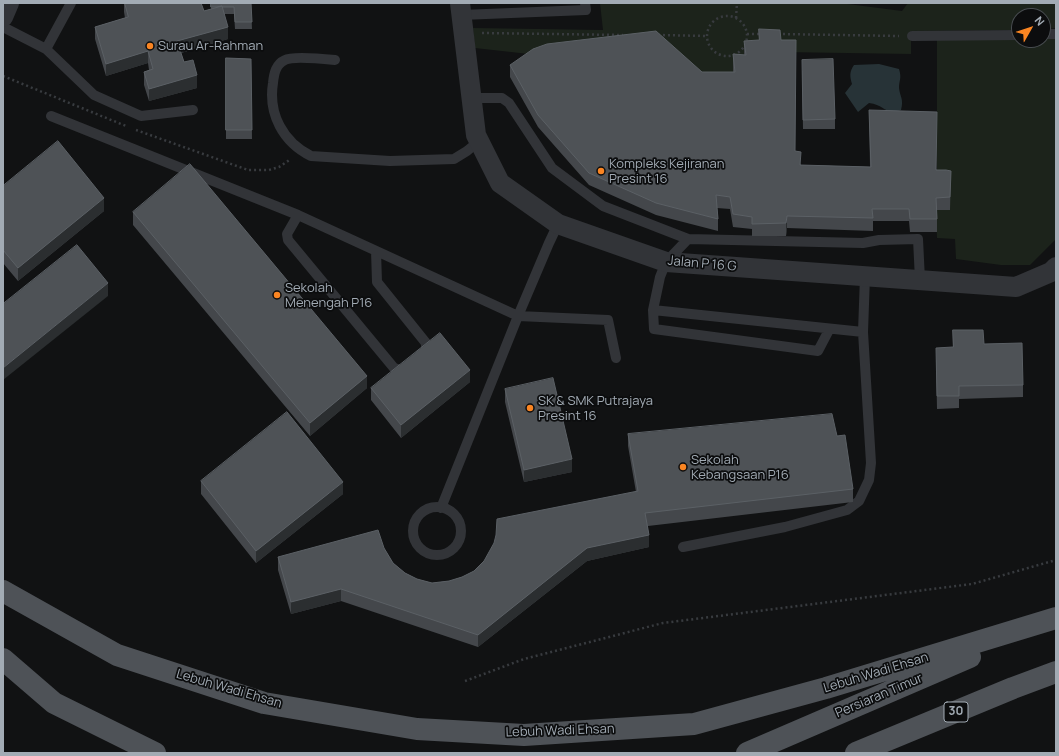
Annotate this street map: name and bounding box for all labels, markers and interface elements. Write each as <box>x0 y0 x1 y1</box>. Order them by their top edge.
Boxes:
north arrow <box>1011 8 1051 48</box>
text: N <box>1032 13 1048 29</box>
place label: Surau Ar-Rahman <box>158 38 263 54</box>
marker: Surau Ar-Rahman <box>145 41 155 51</box>
place label: Kompleks Kejiranan Presint 16 <box>609 156 724 187</box>
marker: Kompleks Kejiranan Presint 16 <box>596 166 606 176</box>
street label: Jalan P 16 G <box>667 253 737 275</box>
place label: Sekolah Menengah P16 <box>285 280 372 311</box>
marker: Sekolah Menengah P16 <box>272 290 282 300</box>
place label: SK & SMK Putrajaya Presint 16 <box>538 393 653 424</box>
marker: SK & SMK Putrajaya Presint 16 <box>525 403 535 413</box>
place label: Sekolah Kebangsaan P16 <box>691 452 789 483</box>
marker: Sekolah Kebangsaan P16 <box>678 462 688 472</box>
street label: Lebuh Wadi Ehsan <box>822 650 930 696</box>
street label: Lebuh Wadi Ehsan <box>174 666 284 712</box>
street label: Persiaran Timur <box>833 671 925 721</box>
road number: 30 <box>944 702 968 722</box>
street label: Lebuh Wadi Ehsan <box>505 721 615 741</box>

